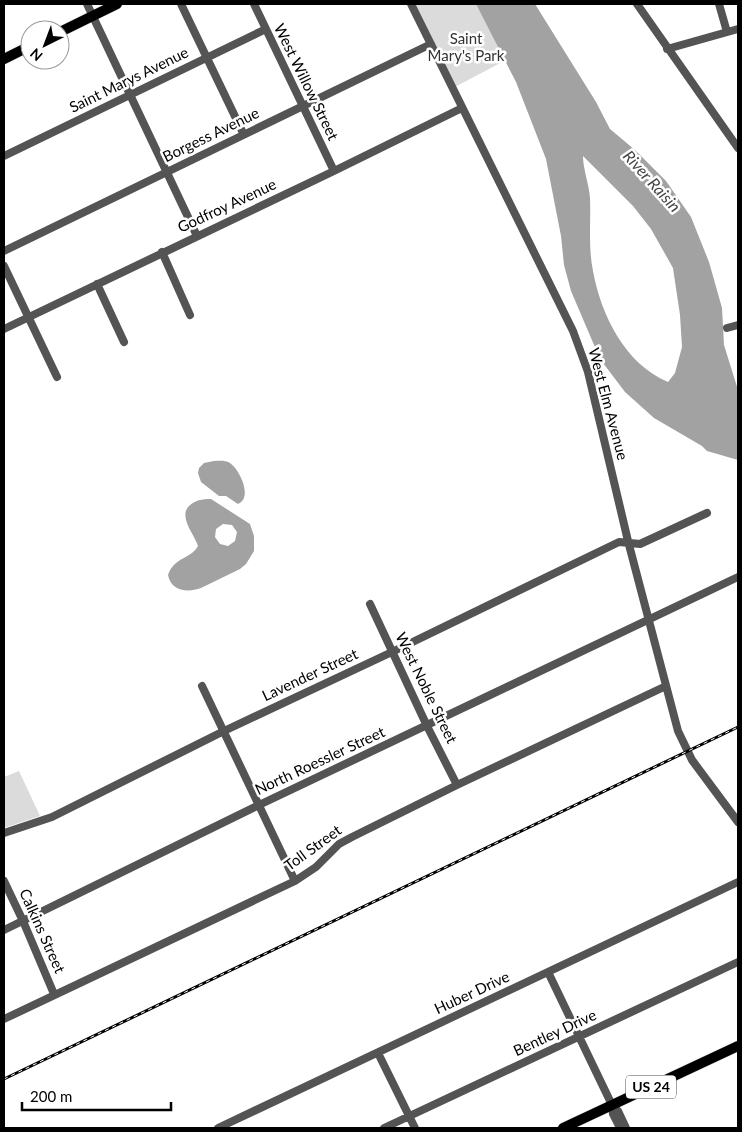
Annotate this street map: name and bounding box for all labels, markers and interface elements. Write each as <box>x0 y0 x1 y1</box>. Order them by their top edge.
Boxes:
north arrow <box>20 20 70 70</box>
street label: West Willow Street <box>271 20 343 143</box>
park label: Saint Mary's Park <box>428 29 505 64</box>
street label: Saint Marys Avenue <box>66 42 191 116</box>
text: N <box>26 45 46 65</box>
street label: Borgess Avenue <box>159 103 262 165</box>
water label: River Raisin <box>620 146 685 215</box>
street label: Godfroy Avenue <box>174 174 279 236</box>
street label: West Elm Avenue <box>585 345 633 462</box>
street label: West Noble Street <box>392 629 462 747</box>
street label: Lavender Street <box>259 644 361 704</box>
street label: North Roessler Street <box>252 722 388 798</box>
street label: Toll Street <box>280 820 345 874</box>
street label: Calkins Street <box>16 886 70 976</box>
street label: Huber Drive <box>431 967 512 1017</box>
street label: Bentley Drive <box>510 1005 599 1059</box>
road number: US 24 <box>626 1076 676 1098</box>
scale bar <box>22 1080 171 1112</box>
text: 200 m <box>30 1087 72 1105</box>

